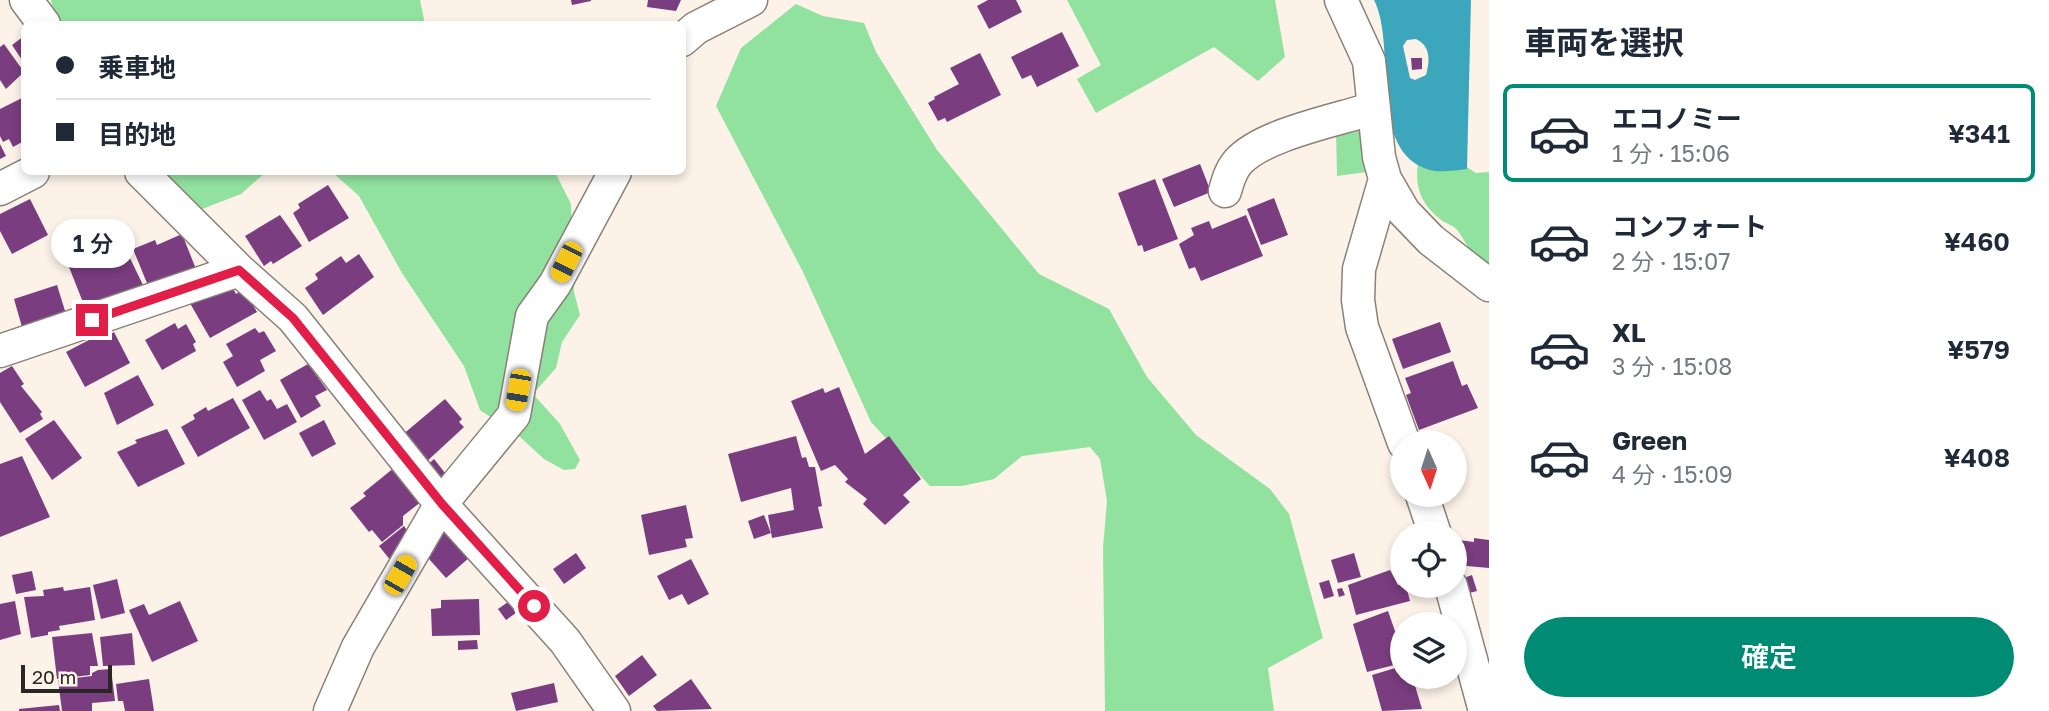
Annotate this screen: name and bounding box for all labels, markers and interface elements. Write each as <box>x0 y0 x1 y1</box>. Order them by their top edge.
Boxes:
text: 車両を選択 <box>1524 23 1684 61</box>
text: 乗車地 <box>98 52 176 83</box>
icon: car <box>1528 102 1591 165</box>
text: エコノミー <box>1612 103 1742 134</box>
text: ¥341 <box>1948 118 2010 149</box>
text: 目的地 <box>98 119 176 150</box>
text: 1 分 · 15:06 <box>1612 139 1730 167</box>
icon: car <box>1528 210 1591 273</box>
text: コンフォート <box>1612 211 1767 242</box>
callout: 1 分 <box>50 218 134 268</box>
text: ¥460 <box>1944 226 2010 257</box>
text: 1 分 <box>73 229 113 257</box>
car <box>548 239 585 285</box>
text: 2 分 · 15:07 <box>1612 247 1730 275</box>
route end <box>76 304 108 336</box>
text: XL <box>1612 317 1646 348</box>
icon: car <box>1528 318 1591 381</box>
text: ¥579 <box>1947 334 2010 365</box>
text: 3 分 · 15:08 <box>1612 352 1732 380</box>
car <box>505 367 532 413</box>
text: Green <box>1612 425 1687 456</box>
icon: car <box>1528 426 1591 489</box>
north arrow <box>1390 430 1466 508</box>
map controls <box>1390 430 1467 689</box>
text: ¥408 <box>1944 442 2010 473</box>
text: 4 分 · 15:09 <box>1612 460 1733 488</box>
button: locate <box>1390 521 1467 598</box>
car <box>381 552 420 598</box>
route start <box>518 590 550 622</box>
button: layers <box>1390 612 1467 689</box>
button: 確定 <box>1524 617 2014 697</box>
scale bar <box>21 662 112 694</box>
text: 20 m <box>32 665 76 688</box>

